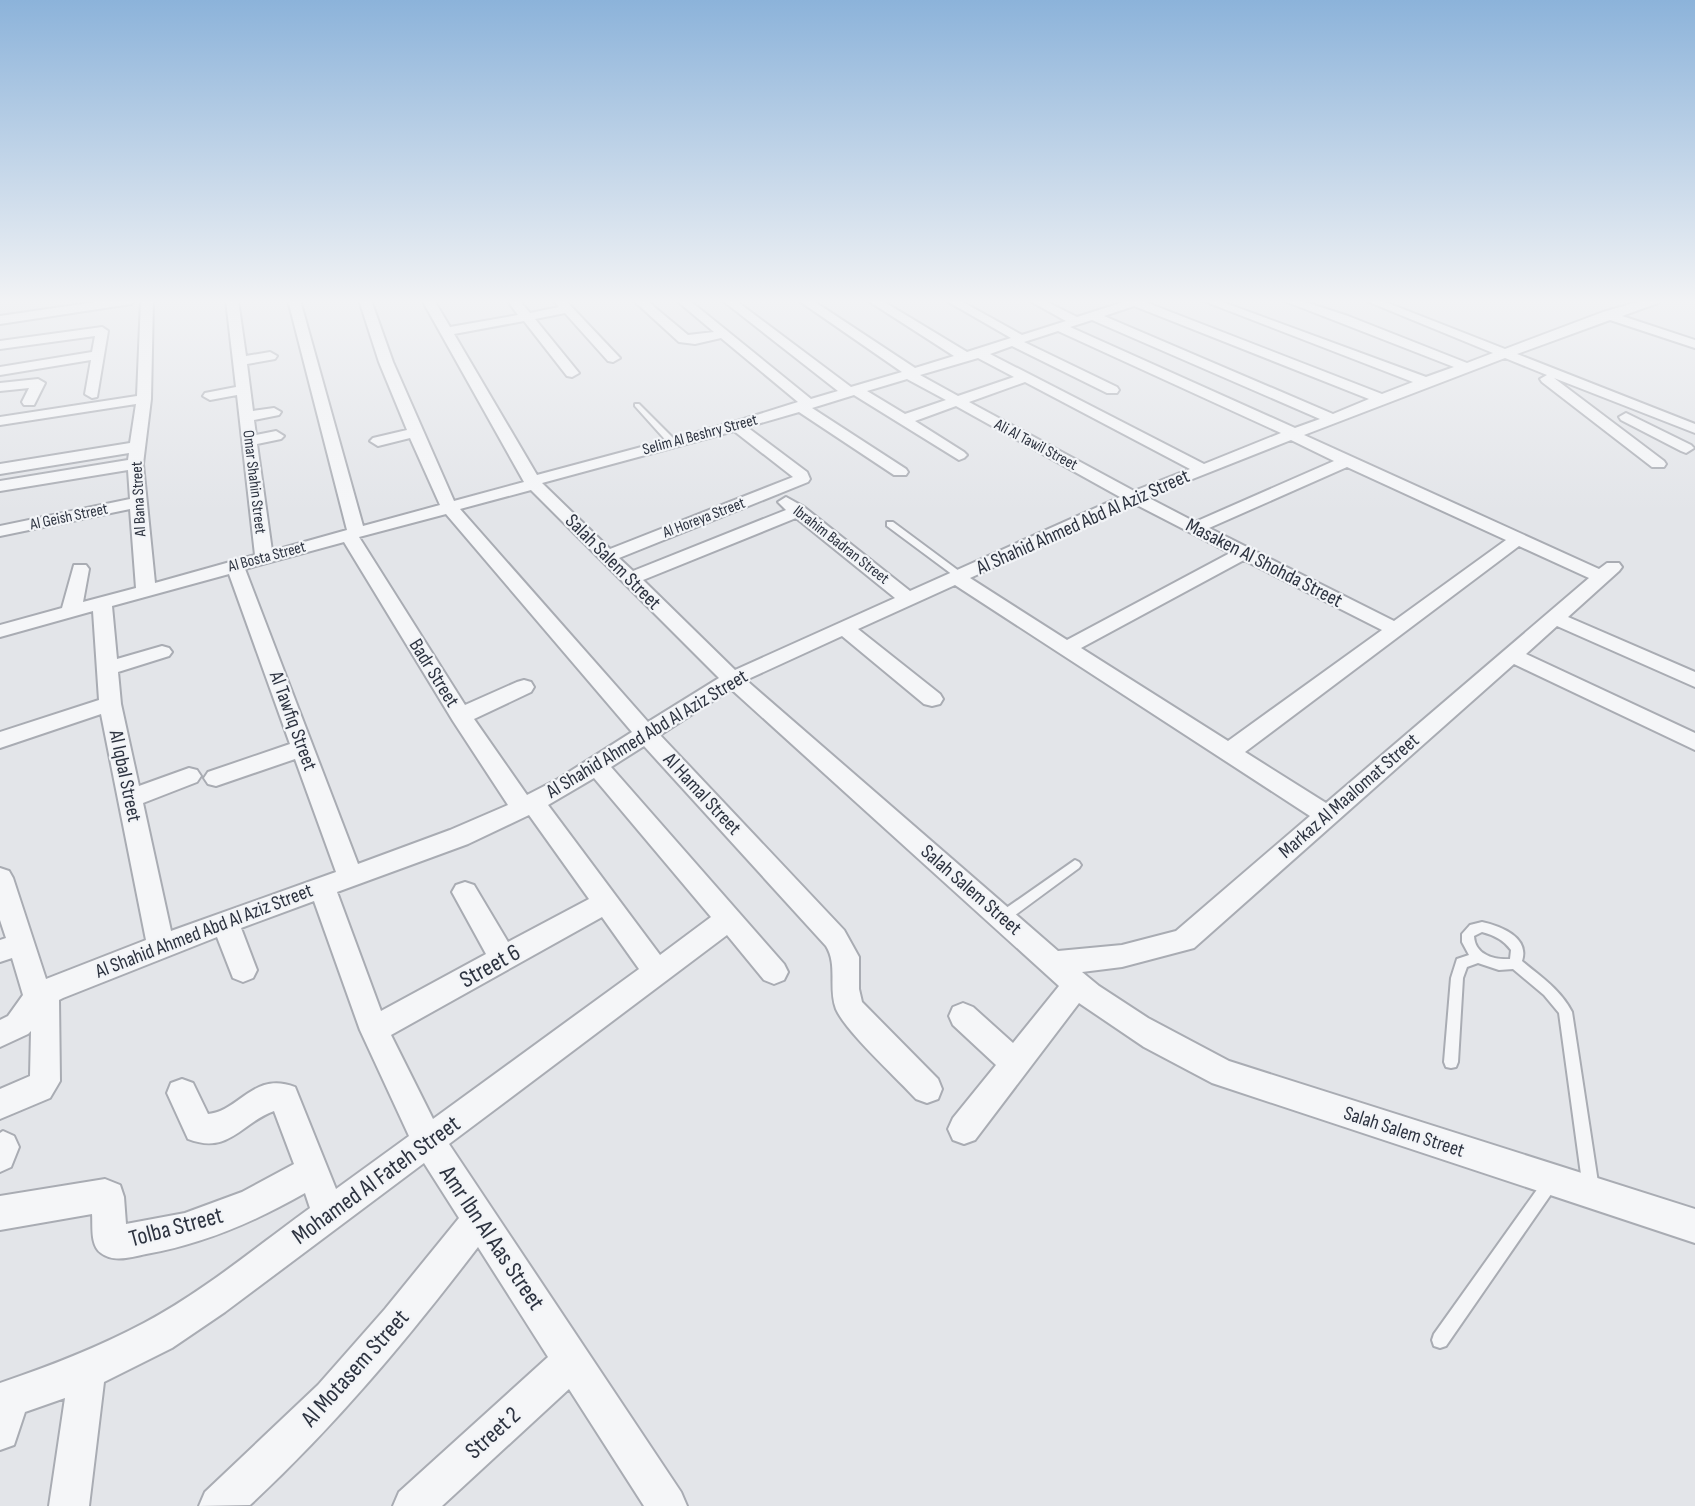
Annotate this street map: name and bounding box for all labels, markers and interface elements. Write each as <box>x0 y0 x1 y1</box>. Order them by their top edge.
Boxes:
street label: Selim Al Beshry Street <box>640 410 760 459</box>
street label: Ali Al Tawil Street <box>990 415 1081 475</box>
street label: Omar Shahin Street <box>238 429 270 535</box>
street label: Al Bana Street <box>128 461 151 538</box>
street label: Al Shahid Ahmed Abd Al Aziz Street <box>972 464 1193 580</box>
street label: Al Horeya Street <box>659 494 748 543</box>
street label: Al Geish Street <box>27 499 110 535</box>
street label: Ibrahim Badran Street <box>789 502 893 588</box>
street label: Salah Salem Street <box>560 509 666 615</box>
street label: Masaken Al Shohda Street <box>1182 513 1346 613</box>
street label: Al Bosta Street <box>225 538 308 577</box>
street label: Badr Street <box>404 634 464 712</box>
street label: Al Shahid Ahmed Abd Al Aziz Street <box>541 664 752 804</box>
street label: Al Tawfiq Street <box>264 667 322 774</box>
street label: Al Iqbal Street <box>103 727 146 824</box>
street label: Markaz Al Maalomat Street <box>1274 729 1424 863</box>
street label: Al Hamal Street <box>657 747 746 840</box>
street label: Salah Salem Street <box>916 840 1026 940</box>
street label: Al Shahid Ahmed Abd Al Aziz Street <box>91 878 316 984</box>
street label: Street 6 <box>455 938 525 994</box>
street label: Salah Salem Street <box>1341 1101 1467 1163</box>
street label: Mohamed Al Fateh Street <box>286 1109 466 1251</box>
street label: Amr Ibn Al Aas Street <box>433 1160 551 1316</box>
street label: Tolba Street <box>126 1201 226 1253</box>
street label: Al Motasem Street <box>294 1303 415 1433</box>
street label: Street 2 <box>459 1401 527 1465</box>

